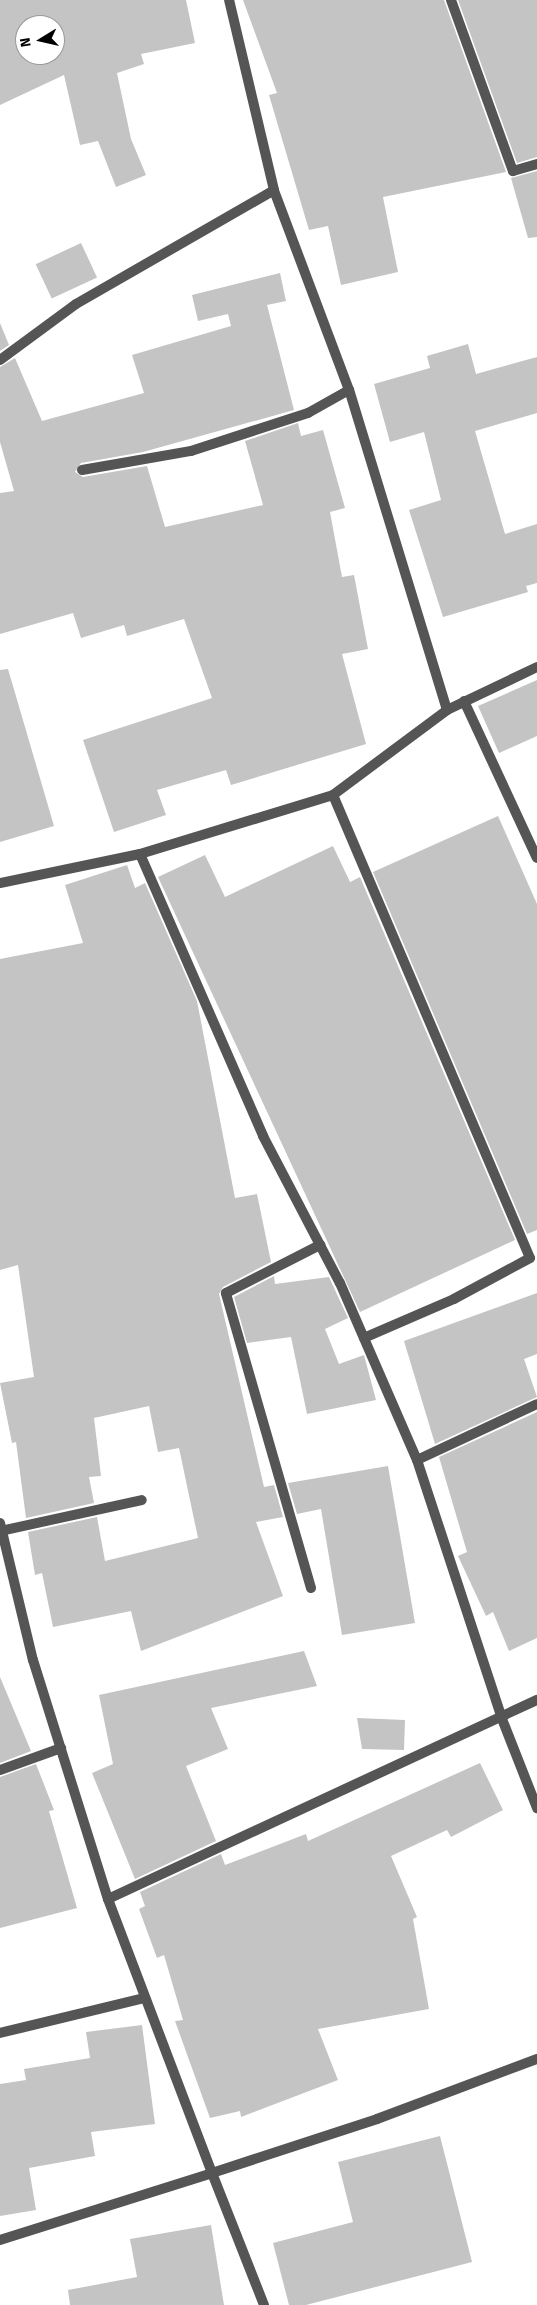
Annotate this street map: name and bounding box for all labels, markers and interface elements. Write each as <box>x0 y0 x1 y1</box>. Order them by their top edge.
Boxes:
north arrow <box>15 15 65 65</box>
text: N <box>17 36 35 48</box>

